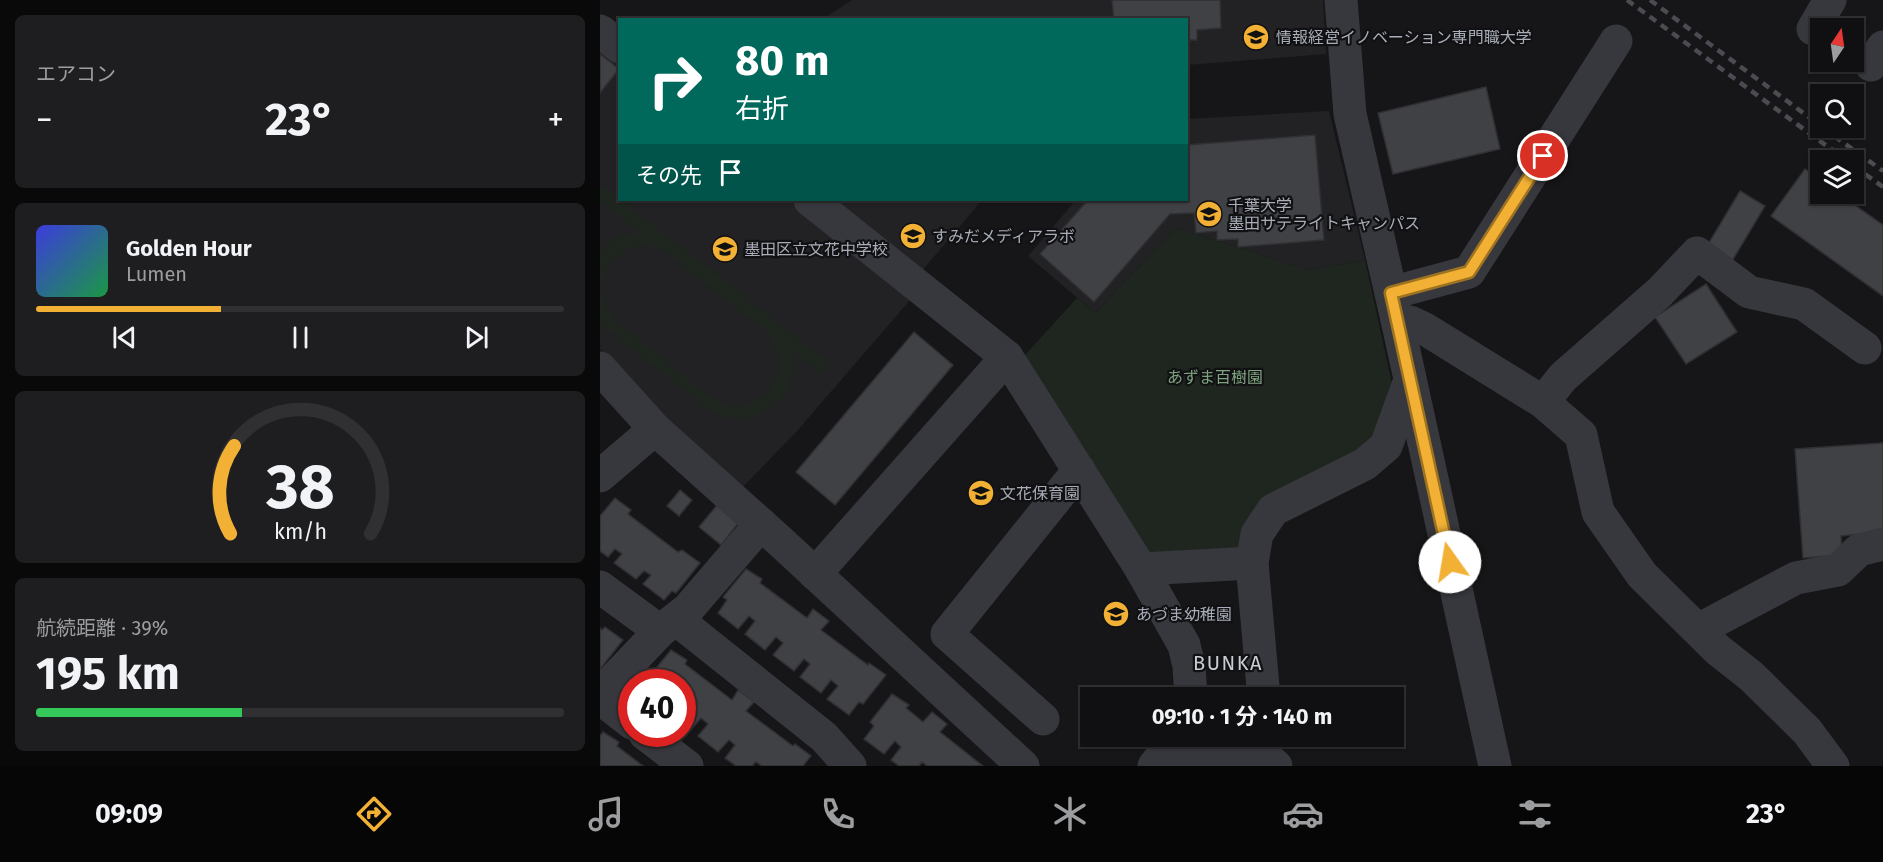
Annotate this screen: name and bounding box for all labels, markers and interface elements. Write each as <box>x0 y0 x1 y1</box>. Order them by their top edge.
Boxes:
north arrow <box>1810 18 1864 72</box>
map controls <box>1810 18 1864 204</box>
school or university icon: 情報経営イノベーション専門職大学 <box>1241 22 1271 52</box>
place label: 情報経営イノベーション専門職大学 <box>1276 28 1532 47</box>
text: 80 m <box>735 36 829 86</box>
icon: right <box>636 42 714 120</box>
text: エアコン <box>36 62 116 86</box>
button: search <box>1810 84 1864 138</box>
text: 23° <box>265 93 335 147</box>
text: 右折 <box>735 93 789 125</box>
text: − <box>36 100 53 140</box>
text: + <box>548 100 564 140</box>
pin <box>1517 130 1568 181</box>
icon: arrive <box>1526 139 1559 172</box>
button: layers <box>1810 150 1864 204</box>
icon: arrive <box>714 156 747 189</box>
text: その先 <box>636 162 702 189</box>
place label: 千葉大学 墨田サテライトキャンパス <box>1228 196 1420 233</box>
school or university icon: 千葉大学 墨田サテライトキャンパス <box>1194 199 1224 229</box>
school or university icon: すみだメディアラボ <box>898 221 928 251</box>
place label: すみだメディアラボ <box>932 227 1075 246</box>
school or university icon: 墨田区立文花中学校 <box>710 234 740 264</box>
text: Golden Hour <box>126 235 252 262</box>
place label: 墨田区立文花中学校 <box>744 240 888 259</box>
text: Lumen <box>126 262 187 286</box>
icon: previous <box>108 321 141 354</box>
icon: pause <box>284 321 317 354</box>
icon: next <box>460 321 493 354</box>
park label: あずま百樹園 <box>1167 368 1263 387</box>
text: 38 <box>265 450 334 525</box>
school or university icon: 文花保育園 <box>966 478 996 508</box>
place label: 文花保育園 <box>1000 484 1080 503</box>
text: km/h <box>273 519 327 545</box>
position arrow <box>1418 530 1482 594</box>
school or university icon: あづま幼稚園 <box>1101 599 1131 629</box>
place label: あづま幼稚園 <box>1136 605 1232 624</box>
text: 航続距離 · 39% <box>36 616 168 640</box>
text: 195 km <box>36 647 180 701</box>
district label: BUNKA <box>1193 651 1263 675</box>
speed limit sign: 40 <box>618 669 696 747</box>
text: 09:10 · 1 分 · 140 m <box>1152 703 1332 730</box>
icon: directions <box>353 793 395 835</box>
icon: music <box>585 793 627 835</box>
icon: phone <box>817 793 859 835</box>
icon: climate <box>1049 793 1091 835</box>
icon: car <box>1282 793 1324 835</box>
icon: filters <box>1514 793 1556 835</box>
text: 09:09 <box>95 798 163 830</box>
text: 23° <box>1746 798 1788 830</box>

